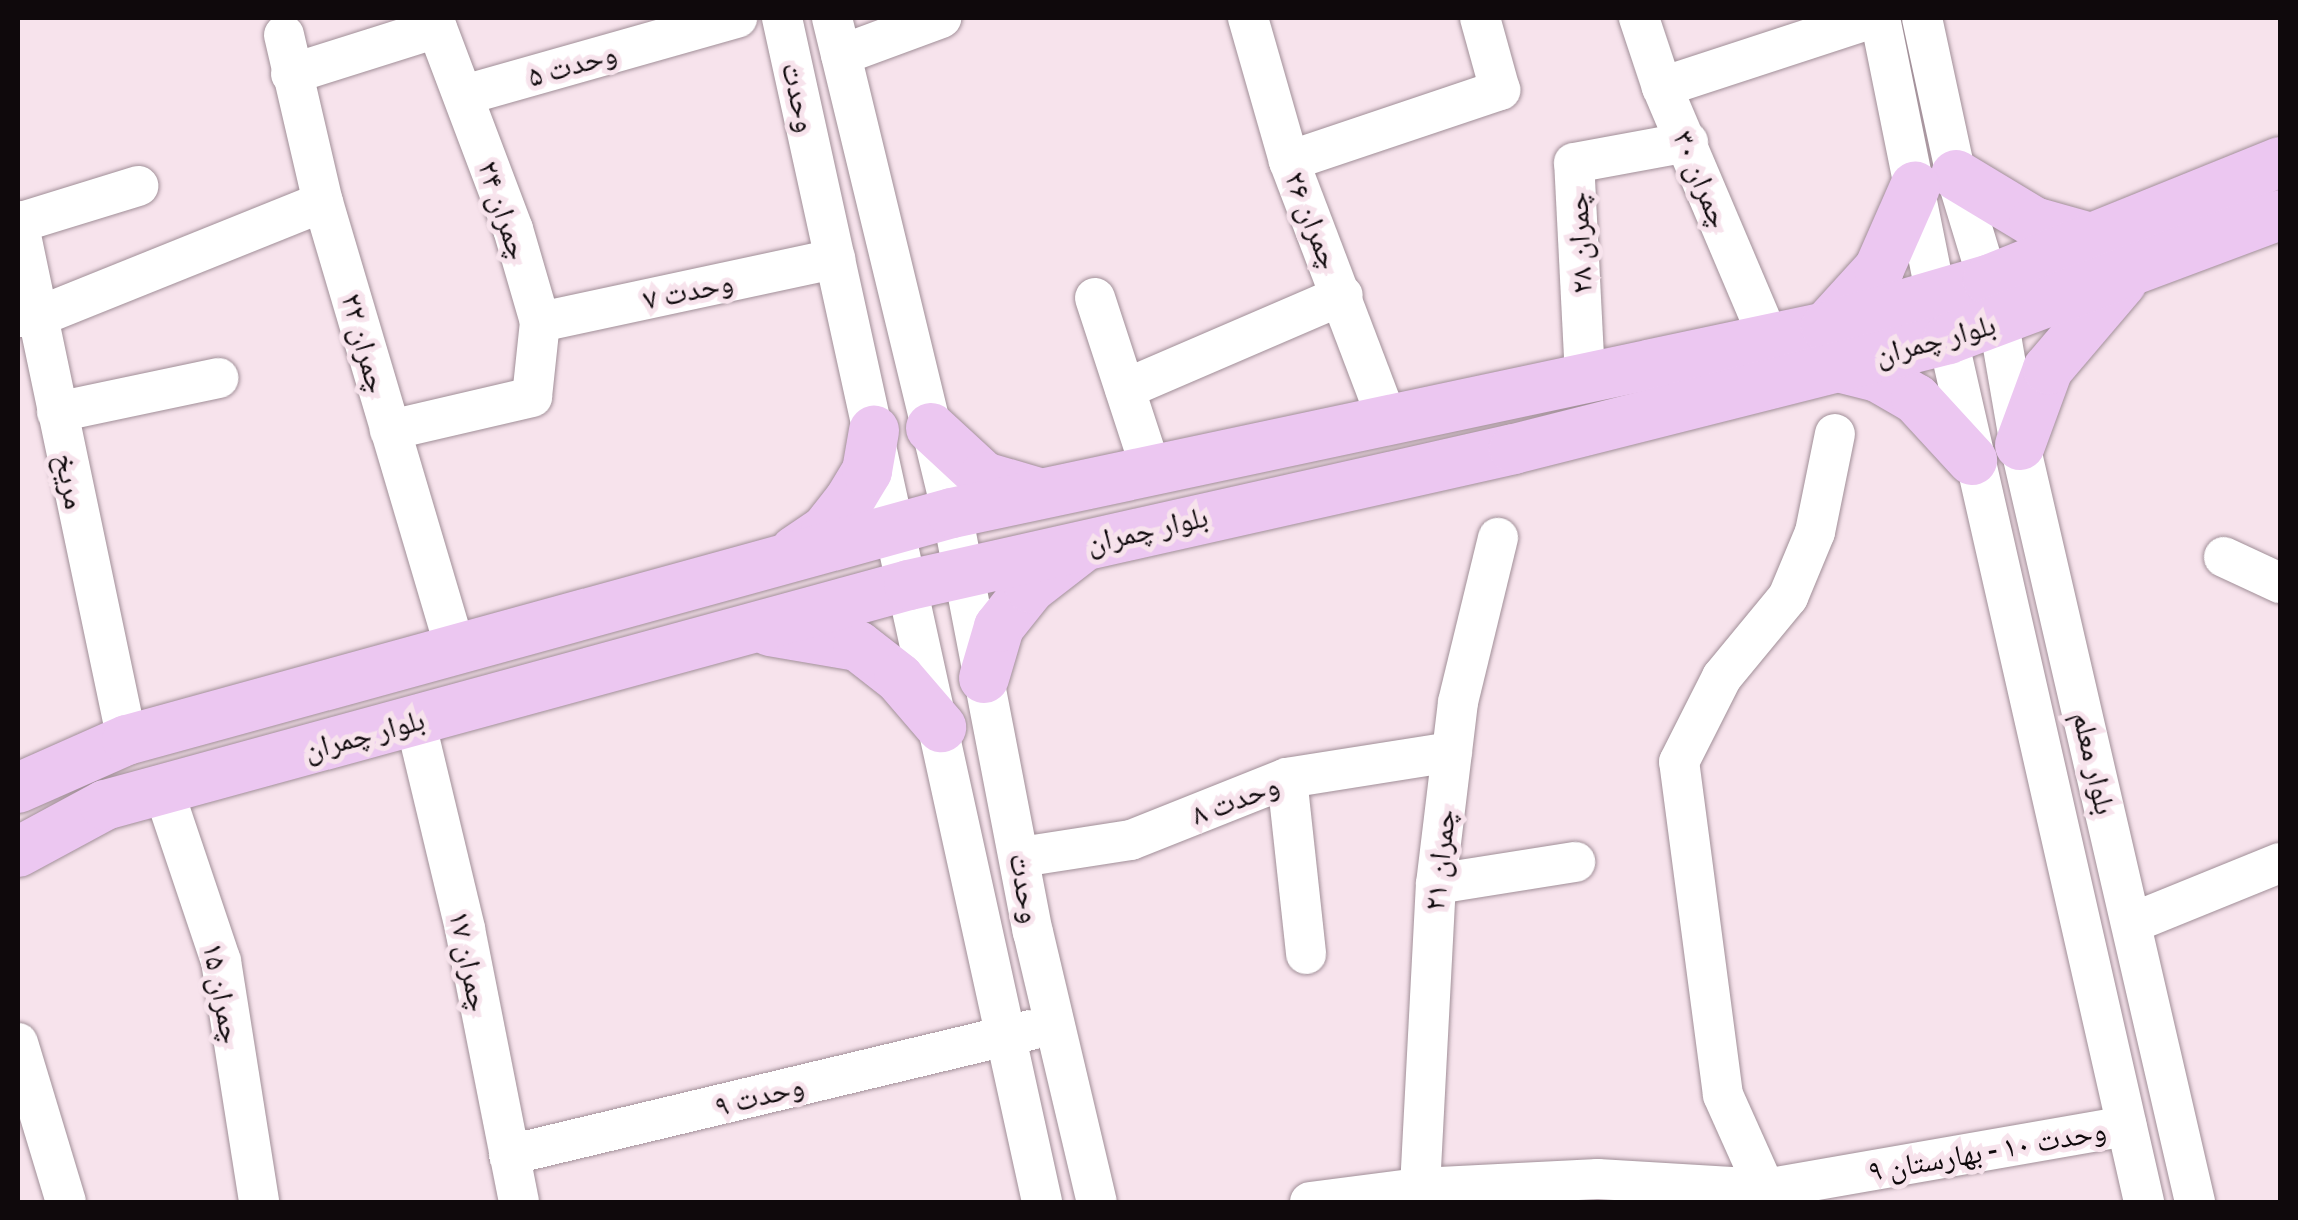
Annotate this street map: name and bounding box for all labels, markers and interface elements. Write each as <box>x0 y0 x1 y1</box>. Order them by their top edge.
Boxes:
street label: وحدت ۵ <box>523 34 621 94</box>
street label: وحدت <box>775 59 825 135</box>
street label: چمران ۳۰ <box>1665 125 1739 233</box>
street label: چمران ۲۴ <box>470 156 538 264</box>
street label: چمران ۲۶ <box>1277 166 1349 274</box>
street label: چمران ۲۸ <box>1558 191 1600 295</box>
street label: وحدت ۷ <box>640 263 736 317</box>
street label: چمران ۲۲ <box>334 289 396 397</box>
street label: بلوار چمران <box>1871 306 1999 372</box>
street label: مریخ <box>48 450 94 512</box>
street label: بلوار چمران <box>1083 498 1211 560</box>
street label: بلوار چمران <box>300 701 428 767</box>
street label: بلوار معلم <box>2066 708 2124 818</box>
street label: وحدت ۸ <box>1186 766 1284 832</box>
street label: چمران ۲۱ <box>1416 807 1462 913</box>
street label: وحدت <box>1002 850 1050 926</box>
street label: چمران ۱۷ <box>442 907 498 1015</box>
street label: چمران ۱۵ <box>196 939 250 1047</box>
street label: وحدت ۹ <box>711 1067 807 1123</box>
street label: وحدت ۱۰ - بهارستان ۹ <box>1865 1111 2109 1189</box>

